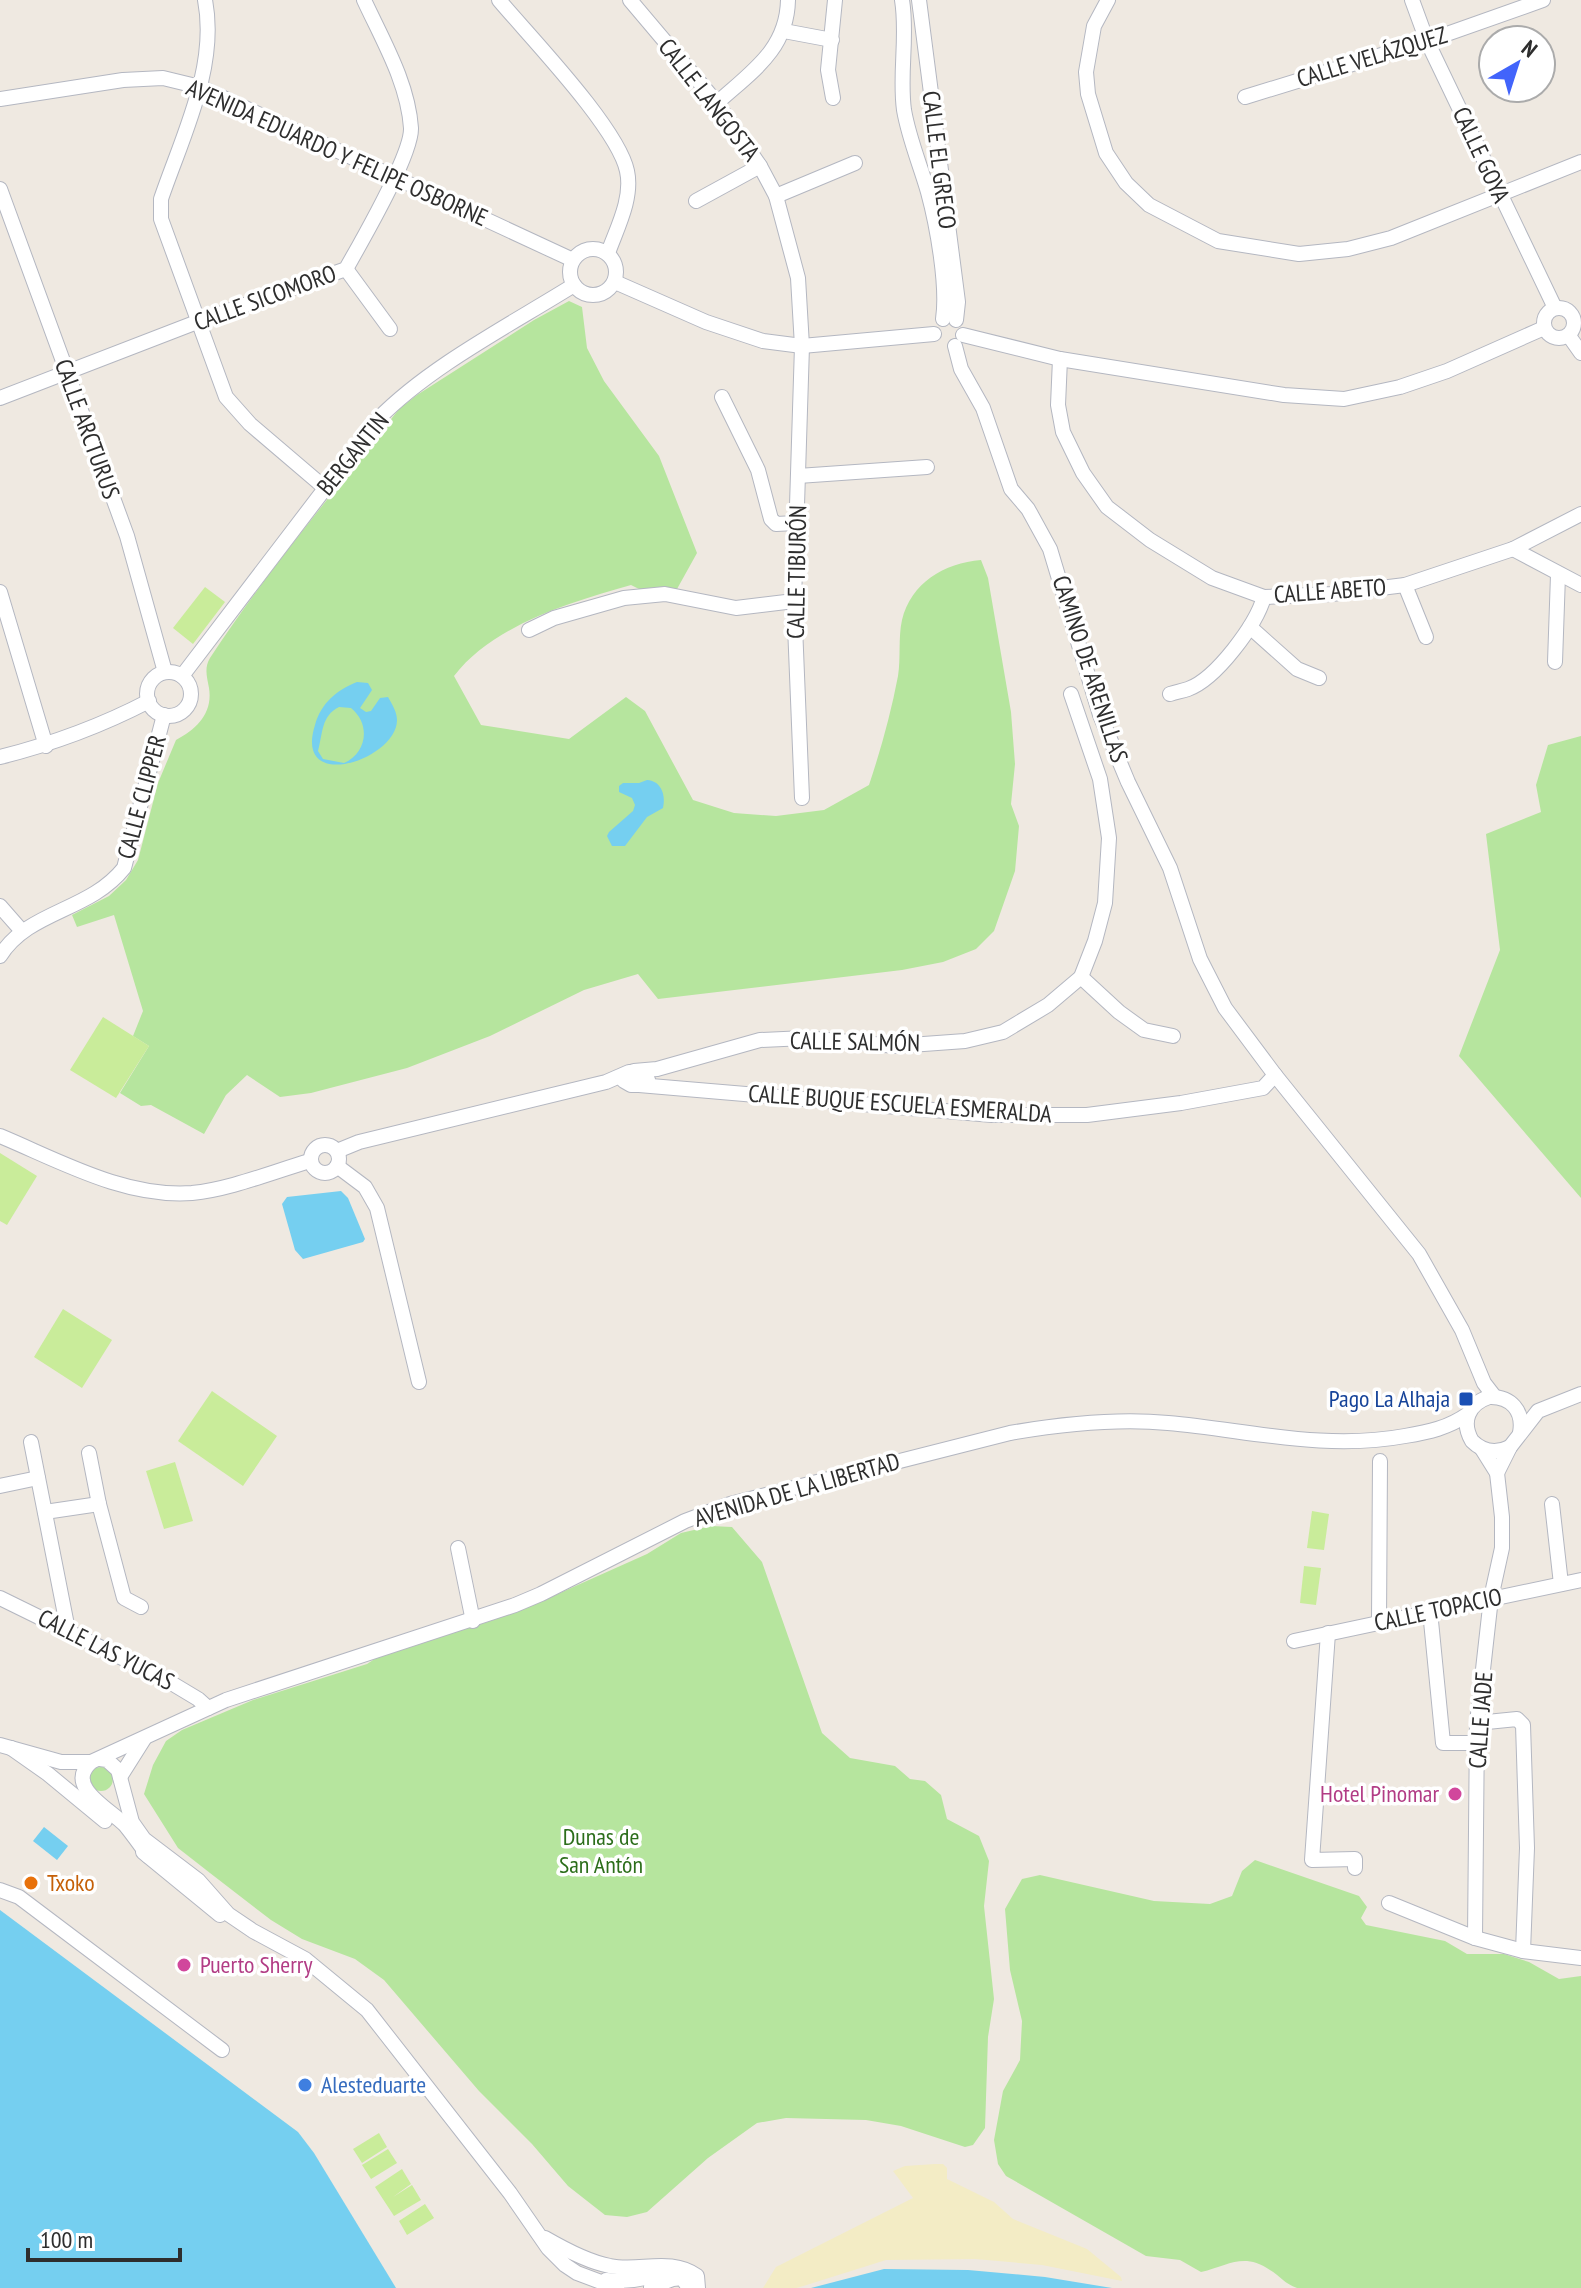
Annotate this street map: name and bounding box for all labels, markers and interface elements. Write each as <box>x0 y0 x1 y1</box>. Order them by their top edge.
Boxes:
street label: CALLE VELÁZQUEZ <box>1293 19 1451 94</box>
north arrow <box>1477 24 1557 104</box>
street label: CALLE LANGOSTA <box>652 32 767 168</box>
text: N <box>1516 34 1543 63</box>
street label: AVENIDA EDUARDO Y FELIPE OSBORNE <box>182 72 493 233</box>
street label: CALLE EL GRECO <box>916 89 963 231</box>
street label: CALLE GOYA <box>1446 102 1517 208</box>
street label: CALLE SICOMORO <box>189 257 340 338</box>
street label: CALLE ARCTURUS <box>48 355 127 503</box>
street label: BERGANTIN <box>310 406 395 501</box>
street label: CALLE TIBURÓN <box>780 505 813 639</box>
street label: CALLE ABETO <box>1273 571 1387 610</box>
street label: CAMINO DE ARENILLAS <box>1046 572 1135 766</box>
street label: CALLE CLIPPER <box>110 731 173 862</box>
street label: CALLE SALMÓN <box>790 1025 920 1058</box>
street label: CALLE BUQUE ESCUELA ESMERALDA <box>747 1077 1053 1130</box>
place label: Pago La Alhaja <box>1329 1383 1450 1414</box>
marker: Pago La Alhaja <box>1457 1390 1475 1408</box>
street label: AVENIDA DE LA LIBERTAD <box>690 1445 903 1534</box>
street label: CALLE TOPACIO <box>1371 1581 1505 1638</box>
street label: CALLE LAS YUCAS <box>33 1602 180 1697</box>
street label: CALLE JADE <box>1462 1670 1499 1769</box>
place label: Hotel Pinomar <box>1320 1778 1439 1809</box>
marker: Hotel Pinomar <box>1446 1785 1464 1803</box>
park label: Dunas de San Antón <box>559 1821 643 1880</box>
place label: Txoko <box>47 1867 95 1898</box>
marker: Txoko <box>22 1874 40 1892</box>
place label: Puerto Sherry <box>200 1949 312 1980</box>
marker: Puerto Sherry <box>175 1956 193 1974</box>
place label: Alesteduarte <box>321 2069 426 2100</box>
marker: Alesteduarte <box>296 2076 314 2094</box>
scale bar <box>28 2212 180 2262</box>
text: 100 m <box>40 2224 93 2255</box>

